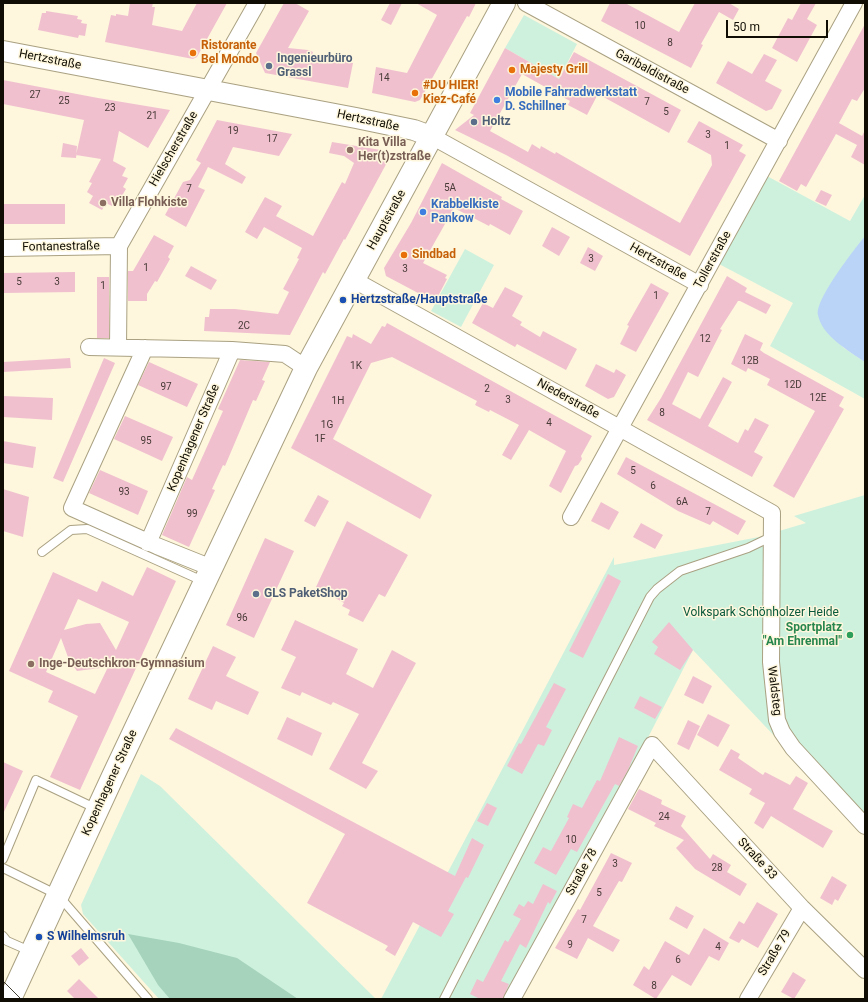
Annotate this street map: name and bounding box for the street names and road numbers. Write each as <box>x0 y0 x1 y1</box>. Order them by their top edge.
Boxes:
street label: Hertzstraße <box>18 47 82 73</box>
street label: Garibaldistraße <box>613 47 691 97</box>
street label: Hertzstraße <box>336 107 400 135</box>
street label: Hielscherstraße <box>147 109 201 189</box>
street label: Hauptstraße <box>365 187 409 253</box>
street label: Tollerstraße <box>691 229 735 291</box>
street label: Fontanestraße <box>22 239 100 255</box>
street label: Hertzstraße <box>627 240 689 284</box>
street label: Niederstraße <box>534 376 602 422</box>
street label: Kopenhagener Straße <box>165 382 223 494</box>
street label: Waldsteg <box>764 665 784 717</box>
street label: Kopenhagener Straße <box>79 728 141 838</box>
street label: Straße 33 <box>734 835 780 883</box>
street label: Straße 78 <box>563 846 601 898</box>
street label: Straße 79 <box>756 927 794 979</box>

